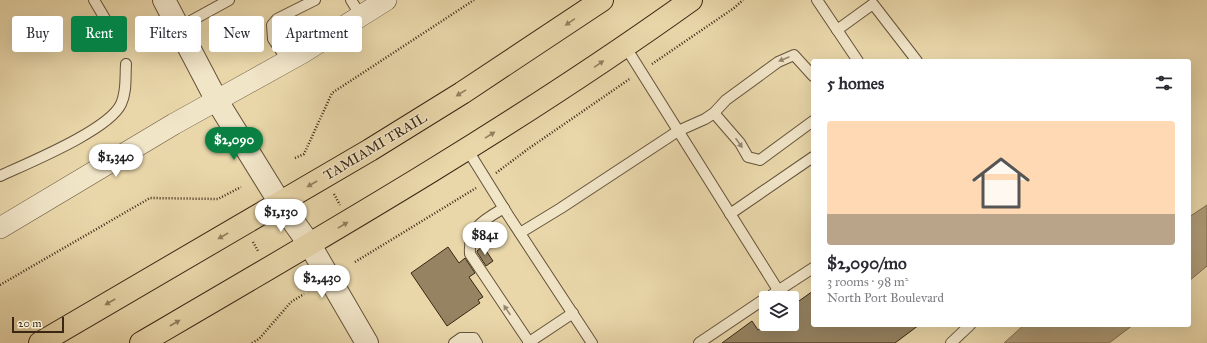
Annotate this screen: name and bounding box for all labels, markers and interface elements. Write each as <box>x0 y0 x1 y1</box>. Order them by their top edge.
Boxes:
chip: Buy <box>12 16 63 52</box>
chip: Rent <box>71 16 127 52</box>
chip: Filters <box>135 16 201 52</box>
chip: New <box>209 16 264 52</box>
chip: Apartment <box>272 16 362 52</box>
one-way arrow <box>564 18 575 26</box>
one-way arrow <box>778 57 790 63</box>
one-way arrow <box>594 60 604 68</box>
icon: filters <box>1153 72 1175 94</box>
text: 5 homes <box>827 73 884 94</box>
one-way arrow <box>456 89 466 97</box>
street label: TAMIAMI TRAIL <box>321 109 430 184</box>
pin: $2,090 <box>201 127 267 161</box>
text: $2,090 <box>214 132 254 148</box>
one-way arrow <box>484 132 496 139</box>
one-way arrow <box>735 137 743 148</box>
pin: $1,340 <box>83 144 149 178</box>
icon: home <box>965 147 1037 219</box>
text: $1,340 <box>98 149 134 165</box>
one-way arrow <box>306 180 318 187</box>
pin: $1,130 <box>248 199 314 233</box>
text: $1,130 <box>264 204 298 220</box>
one-way arrow <box>337 221 349 228</box>
pin: $841 <box>461 222 509 256</box>
text: $841 <box>471 227 499 243</box>
one-way arrow <box>217 233 228 240</box>
text: $2,090/mo <box>827 253 907 274</box>
pin: $2,430 <box>289 265 355 299</box>
text: $2,430 <box>303 270 341 286</box>
text: 3 rooms · 98 m² <box>827 274 909 290</box>
text: North Port Boulevard <box>827 290 944 306</box>
map controls <box>759 291 799 331</box>
button: layers <box>759 291 799 331</box>
one-way arrow <box>104 298 116 305</box>
one-way arrow <box>504 304 511 316</box>
scale bar <box>12 315 64 334</box>
text: 20 m <box>18 317 41 330</box>
one-way arrow <box>169 320 181 327</box>

